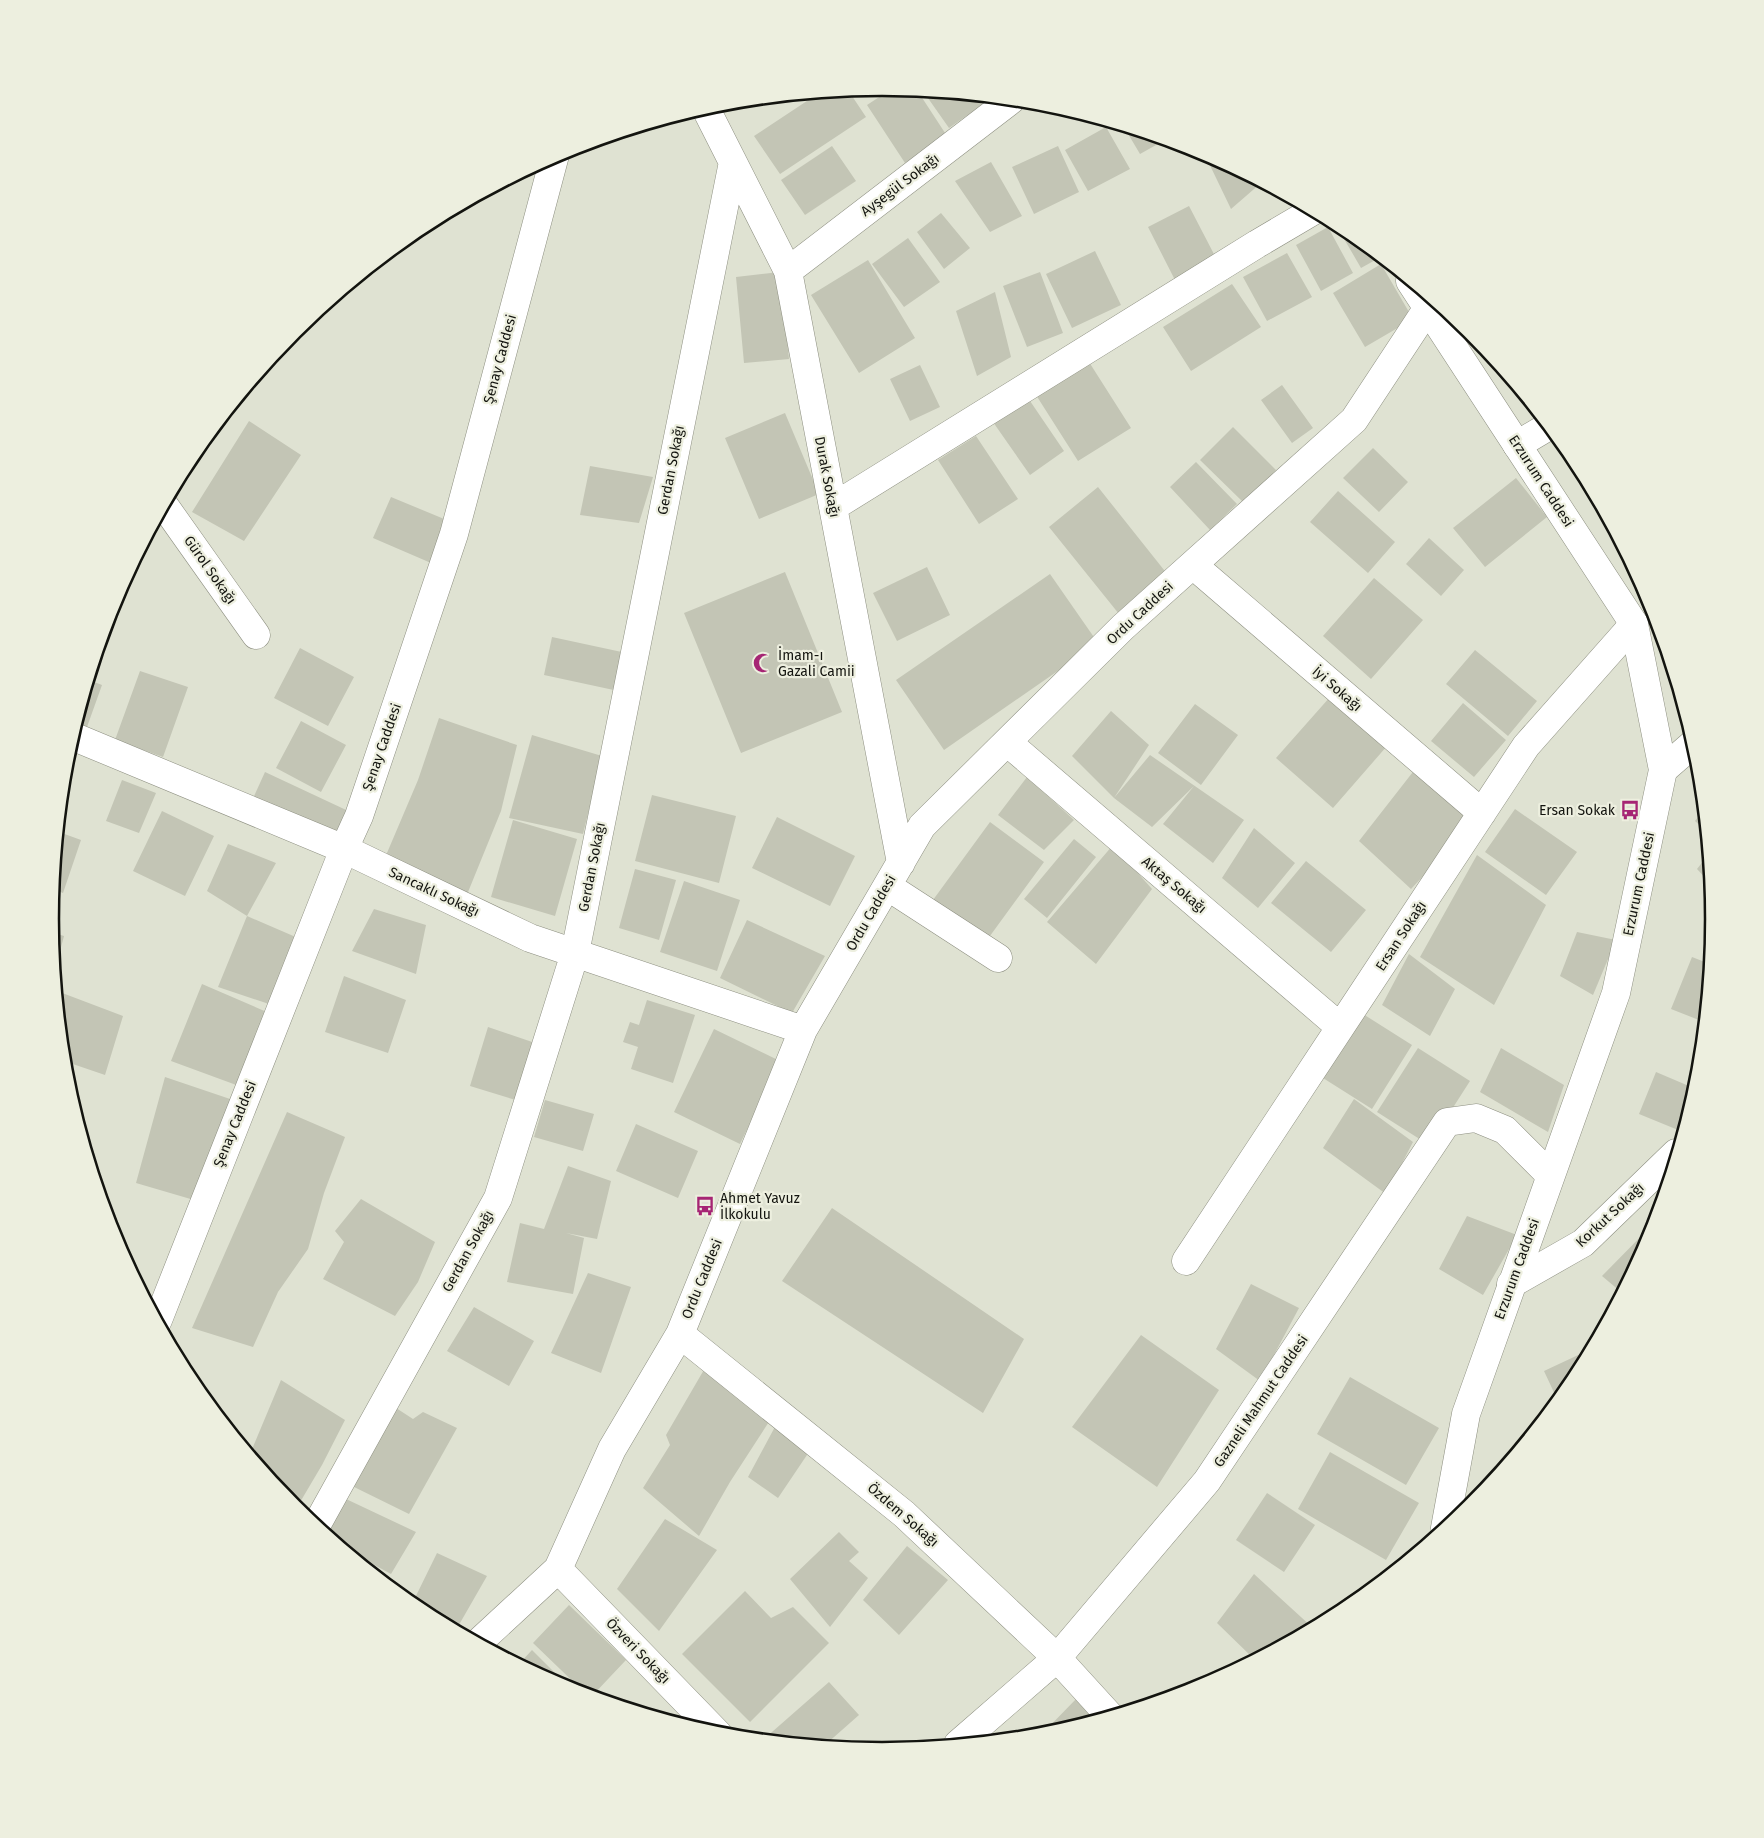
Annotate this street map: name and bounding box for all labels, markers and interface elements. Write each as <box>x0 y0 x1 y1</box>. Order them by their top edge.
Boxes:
street label: Ayşegül Sokağı <box>858 150 942 220</box>
street label: Şenay Caddesi <box>480 313 520 405</box>
street label: Gerdan Sokağı <box>654 424 688 516</box>
street label: Erzurum Caddesi <box>1505 432 1577 530</box>
street label: Durak Sokağı <box>811 435 843 519</box>
street label: Gürol Sokağı <box>180 533 240 607</box>
street label: Ordu Caddesi <box>1103 578 1177 648</box>
place label: İmam-ı Gazali Camii <box>778 646 855 680</box>
mosque icon: İmam-ı Gazali Camii <box>752 652 774 674</box>
street label: İyi Sokağı <box>1309 662 1366 715</box>
street label: Şenay Caddesi <box>359 701 405 793</box>
bus stop icon: Ersan Sokak <box>1619 799 1641 821</box>
place label: Ersan Sokak <box>1539 802 1616 819</box>
street label: Gerdan Sokağı <box>575 821 609 913</box>
street label: Erzurum Caddesi <box>1620 830 1658 938</box>
street label: Aktaş Sokağı <box>1138 853 1210 917</box>
street label: Sancaklı Sokağı <box>386 864 482 920</box>
street label: Ordu Caddesi <box>842 872 900 954</box>
street label: Ersan Sokağı <box>1372 898 1430 974</box>
street label: Şenay Caddesi <box>210 1078 260 1170</box>
street label: Korkut Sokağı <box>1572 1179 1648 1251</box>
place label: Ahmet Yavuz İlkokulu <box>720 1190 800 1223</box>
bus stop icon: Ahmet Yavuz İlkokulu <box>694 1195 716 1217</box>
street label: Gerdan Sokağı <box>439 1207 497 1295</box>
street label: Erzurum Caddesi <box>1491 1216 1543 1322</box>
street label: Ordu Caddesi <box>678 1236 726 1322</box>
street label: Gazneli Mahmut Caddesi <box>1210 1332 1312 1470</box>
street label: Özdem Sokağı <box>864 1479 943 1551</box>
street label: Özveri Sokağı <box>602 1614 674 1687</box>

